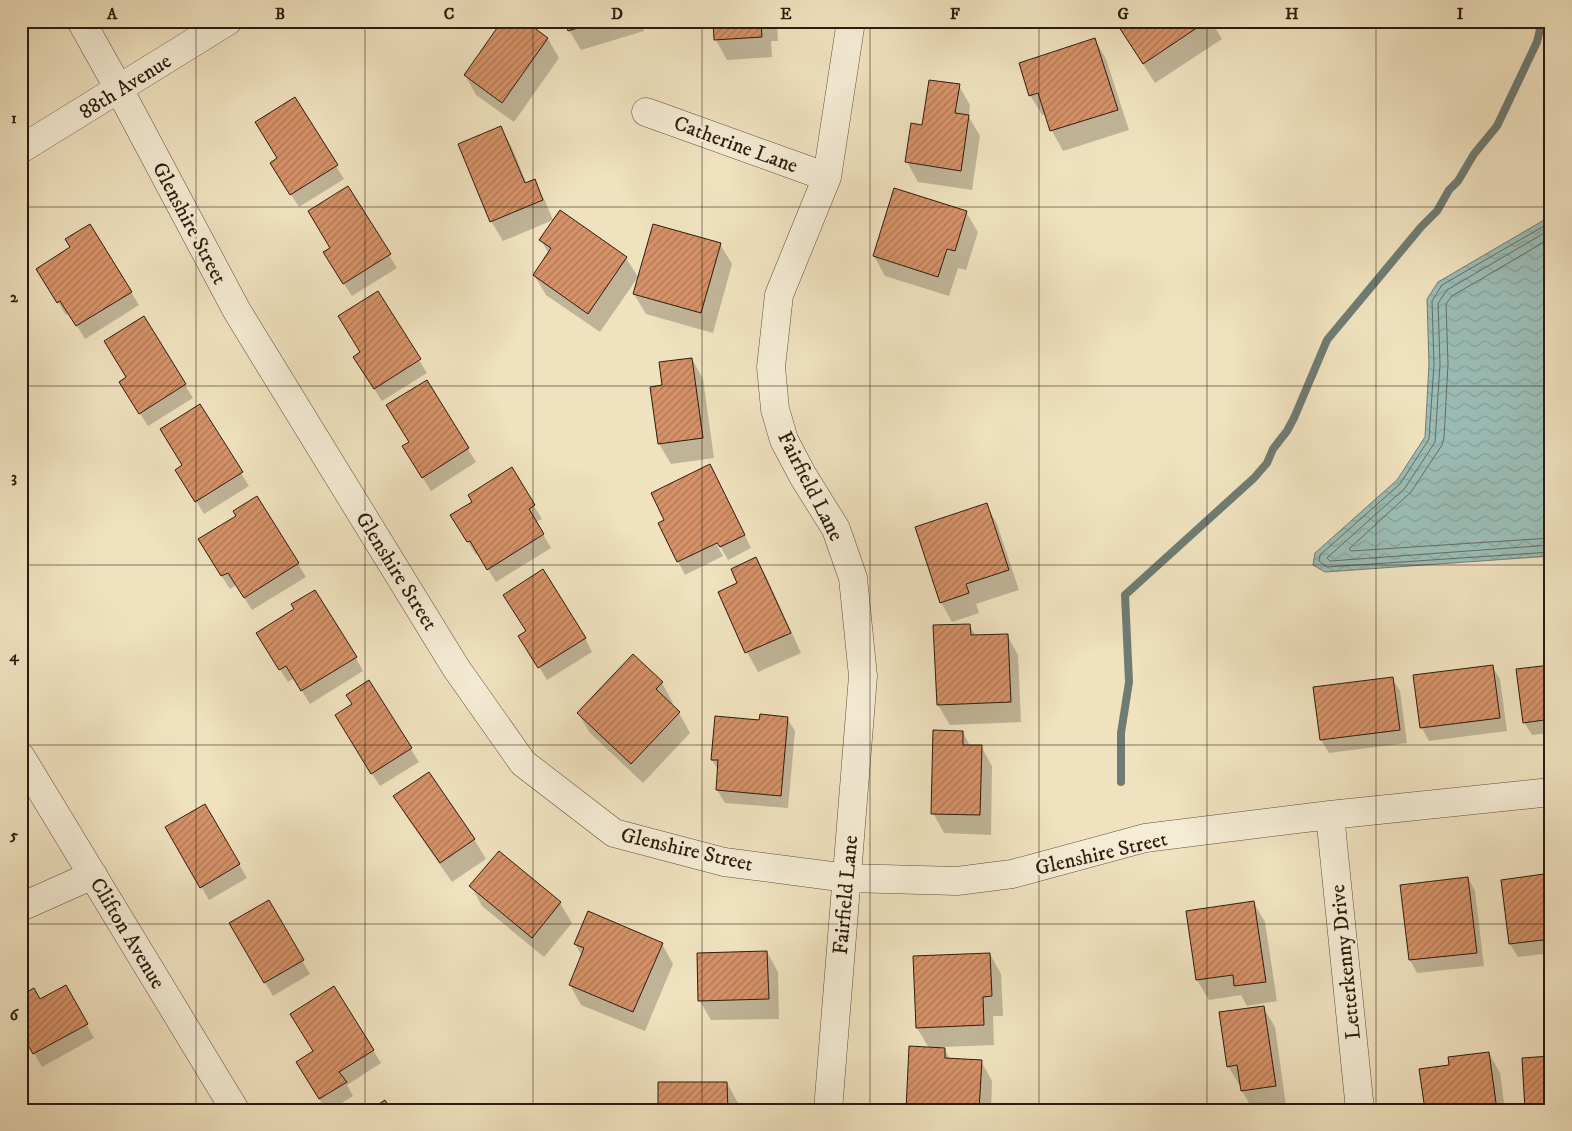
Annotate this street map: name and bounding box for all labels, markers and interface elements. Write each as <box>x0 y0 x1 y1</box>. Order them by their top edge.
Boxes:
text: A <box>106 4 118 24</box>
text: B <box>275 4 285 24</box>
text: C <box>444 4 454 24</box>
text: D <box>611 4 623 24</box>
text: E <box>780 4 792 24</box>
text: F <box>950 4 960 24</box>
text: G <box>1117 4 1129 24</box>
text: H <box>1285 4 1299 24</box>
text: I <box>1457 4 1464 24</box>
street label: 88th Avenue <box>75 48 177 125</box>
text: 1 <box>11 108 17 128</box>
street label: Catherine Lane <box>670 110 802 180</box>
street label: Glenshire Street <box>146 158 232 289</box>
text: 2 <box>10 287 19 307</box>
street label: Fairfield Lane <box>771 427 849 546</box>
text: 3 <box>11 467 17 487</box>
street label: Glenshire Street <box>349 508 443 636</box>
text: 4 <box>8 646 19 666</box>
street label: Glenshire Street <box>618 822 756 878</box>
text: 5 <box>9 825 18 845</box>
street label: Glenshire Street <box>1033 826 1170 882</box>
street label: Fairfield Lane <box>828 834 864 956</box>
street label: Clifton Avenue <box>84 873 171 994</box>
street label: Letterkenny Drive <box>1325 883 1367 1041</box>
text: 6 <box>10 1005 20 1025</box>

